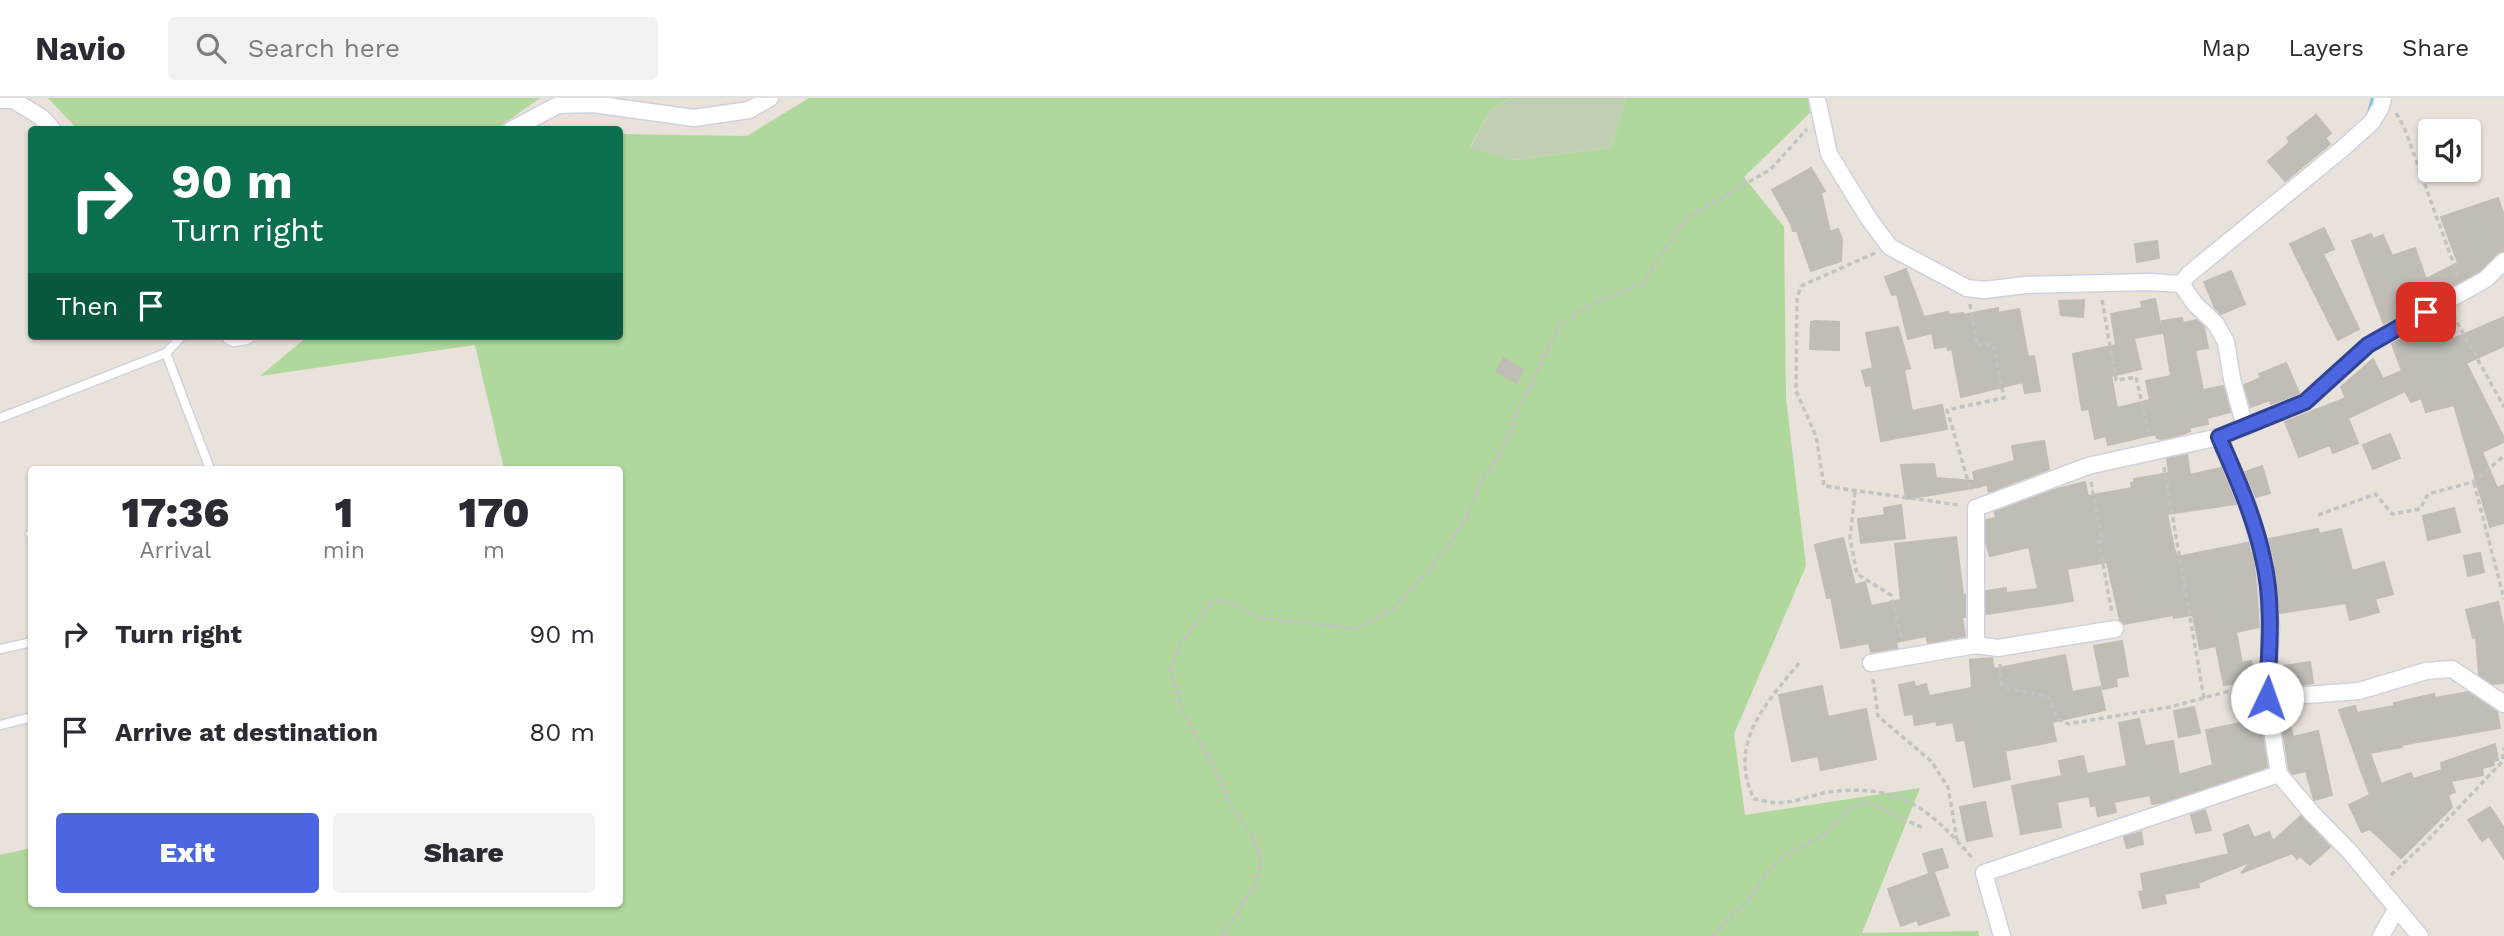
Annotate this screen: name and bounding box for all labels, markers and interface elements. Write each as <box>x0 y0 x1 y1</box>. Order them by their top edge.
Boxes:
search box <box>168 17 658 80</box>
text: Navio <box>35 29 126 68</box>
icon: search <box>192 29 230 67</box>
text: Search here <box>248 33 400 63</box>
text: Map <box>2202 34 2250 62</box>
text: Layers <box>2288 34 2364 62</box>
text: Share <box>2402 34 2469 62</box>
map controls <box>2418 119 2481 182</box>
button: sound <box>2418 119 2481 182</box>
text: 90 m <box>171 152 293 210</box>
icon: right <box>56 154 147 245</box>
text: Turn right <box>171 211 323 249</box>
pin <box>2396 282 2456 342</box>
icon: arrive <box>132 287 170 325</box>
text: Then <box>56 291 118 321</box>
icon: arrive <box>2407 293 2445 331</box>
text: 17:36 <box>121 488 229 537</box>
text: 1 <box>334 488 353 537</box>
text: 170 <box>458 488 530 537</box>
text: Arrival <box>139 537 211 564</box>
text: min <box>323 537 365 564</box>
text: m <box>483 537 505 564</box>
icon: right <box>56 615 94 653</box>
text: Turn right <box>115 619 242 649</box>
text: 90 m <box>529 619 595 649</box>
position arrow <box>2230 661 2304 735</box>
icon: arrive <box>56 713 94 751</box>
text: Arrive at destination <box>115 717 378 747</box>
text: 80 m <box>529 717 595 747</box>
button: Exit <box>56 813 319 893</box>
button: Share <box>333 813 595 893</box>

